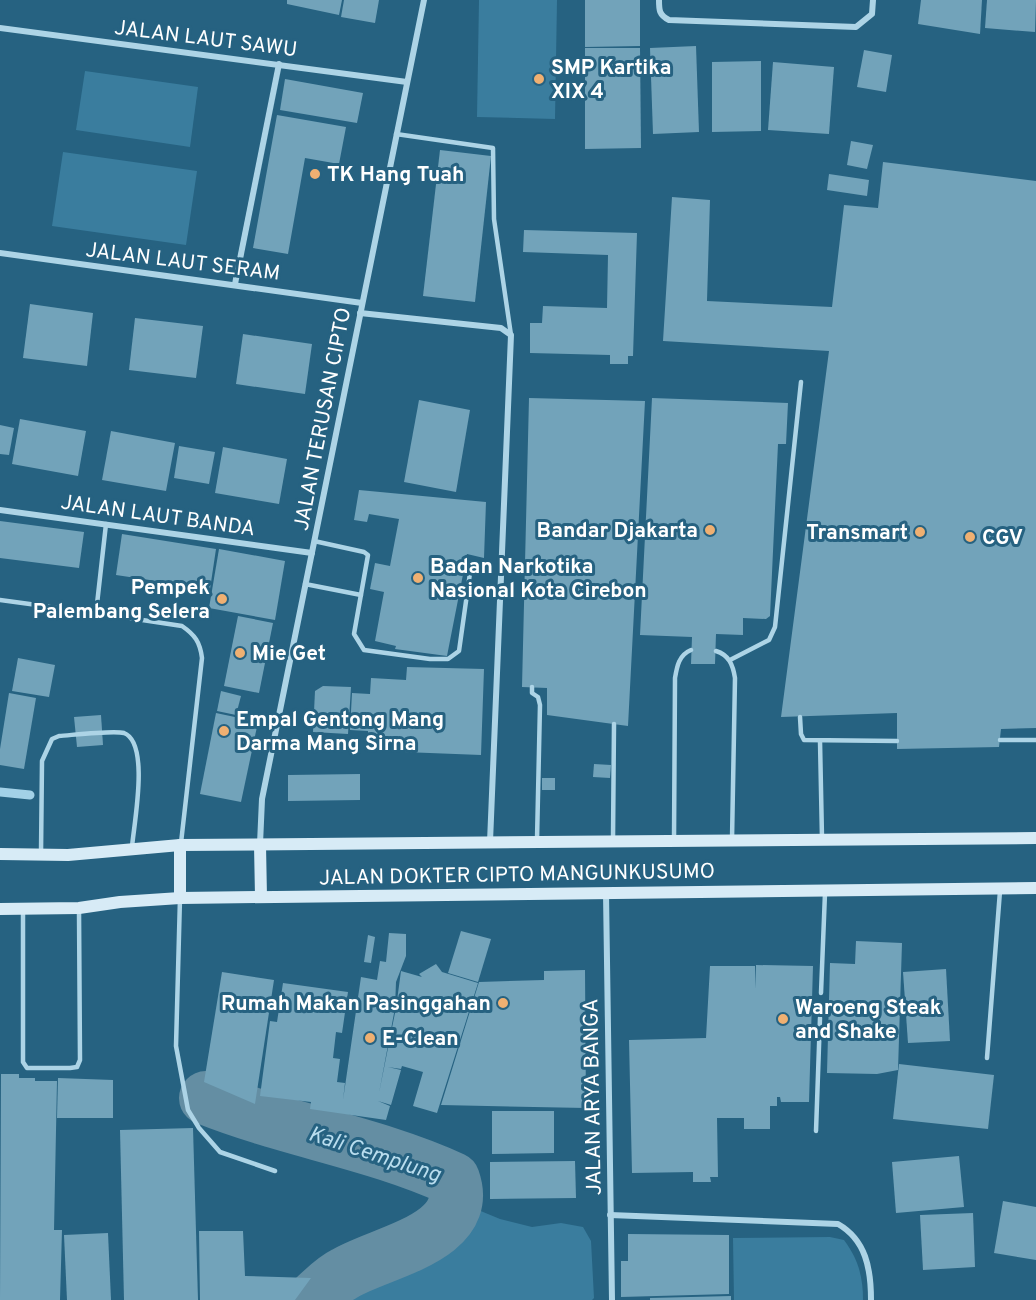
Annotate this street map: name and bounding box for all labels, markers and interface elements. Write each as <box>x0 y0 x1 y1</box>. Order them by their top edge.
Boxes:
street label: JALAN LAUT SAWU <box>113 15 299 64</box>
place label: SMP Kartika XIX 4 <box>551 55 671 106</box>
marker: SMP Kartika XIX 4 <box>532 72 546 86</box>
place label: TK Hang Tuah <box>327 162 465 189</box>
marker: TK Hang Tuah <box>308 167 322 181</box>
street label: JALAN LAUT SERAM <box>84 237 282 288</box>
street label: JALAN TERUSAN CIPTO <box>289 305 358 533</box>
street label: JALAN LAUT BANDA <box>59 489 257 543</box>
place label: Bandar Djakarta <box>537 518 698 545</box>
place label: Transmart <box>806 520 908 547</box>
marker: Bandar Djakarta <box>703 523 717 537</box>
marker: Transmart <box>913 525 927 539</box>
place label: CGV <box>982 525 1023 552</box>
marker: CGV <box>963 530 977 544</box>
place label: Badan Narkotika Nasional Kota Cirebon <box>430 554 647 605</box>
marker: Badan Narkotika Nasional Kota Cirebon <box>411 571 425 585</box>
place label: Pempek Palembang Selera <box>33 575 210 626</box>
marker: Pempek Palembang Selera <box>215 592 229 606</box>
place label: Mie Get <box>252 641 326 668</box>
marker: Mie Get <box>233 646 247 660</box>
place label: Empal Gentong Mang Darma Mang Sirna <box>236 707 444 758</box>
marker: Empal Gentong Mang Darma Mang Sirna <box>217 724 231 738</box>
street label: JALAN DOKTER CIPTO MANGUNKUSUMO <box>319 859 715 892</box>
place label: Rumah Makan Pasinggahan <box>221 991 491 1018</box>
place label: Waroeng Steak and Shake <box>795 995 942 1046</box>
marker: Rumah Makan Pasinggahan <box>496 996 510 1010</box>
street label: JALAN ARYA BANGA <box>578 998 609 1196</box>
marker: Waroeng Steak and Shake <box>776 1012 790 1026</box>
place label: E-Clean <box>382 1026 459 1053</box>
marker: E-Clean <box>363 1031 377 1045</box>
water label: Kali Cemplung <box>305 1121 445 1190</box>

